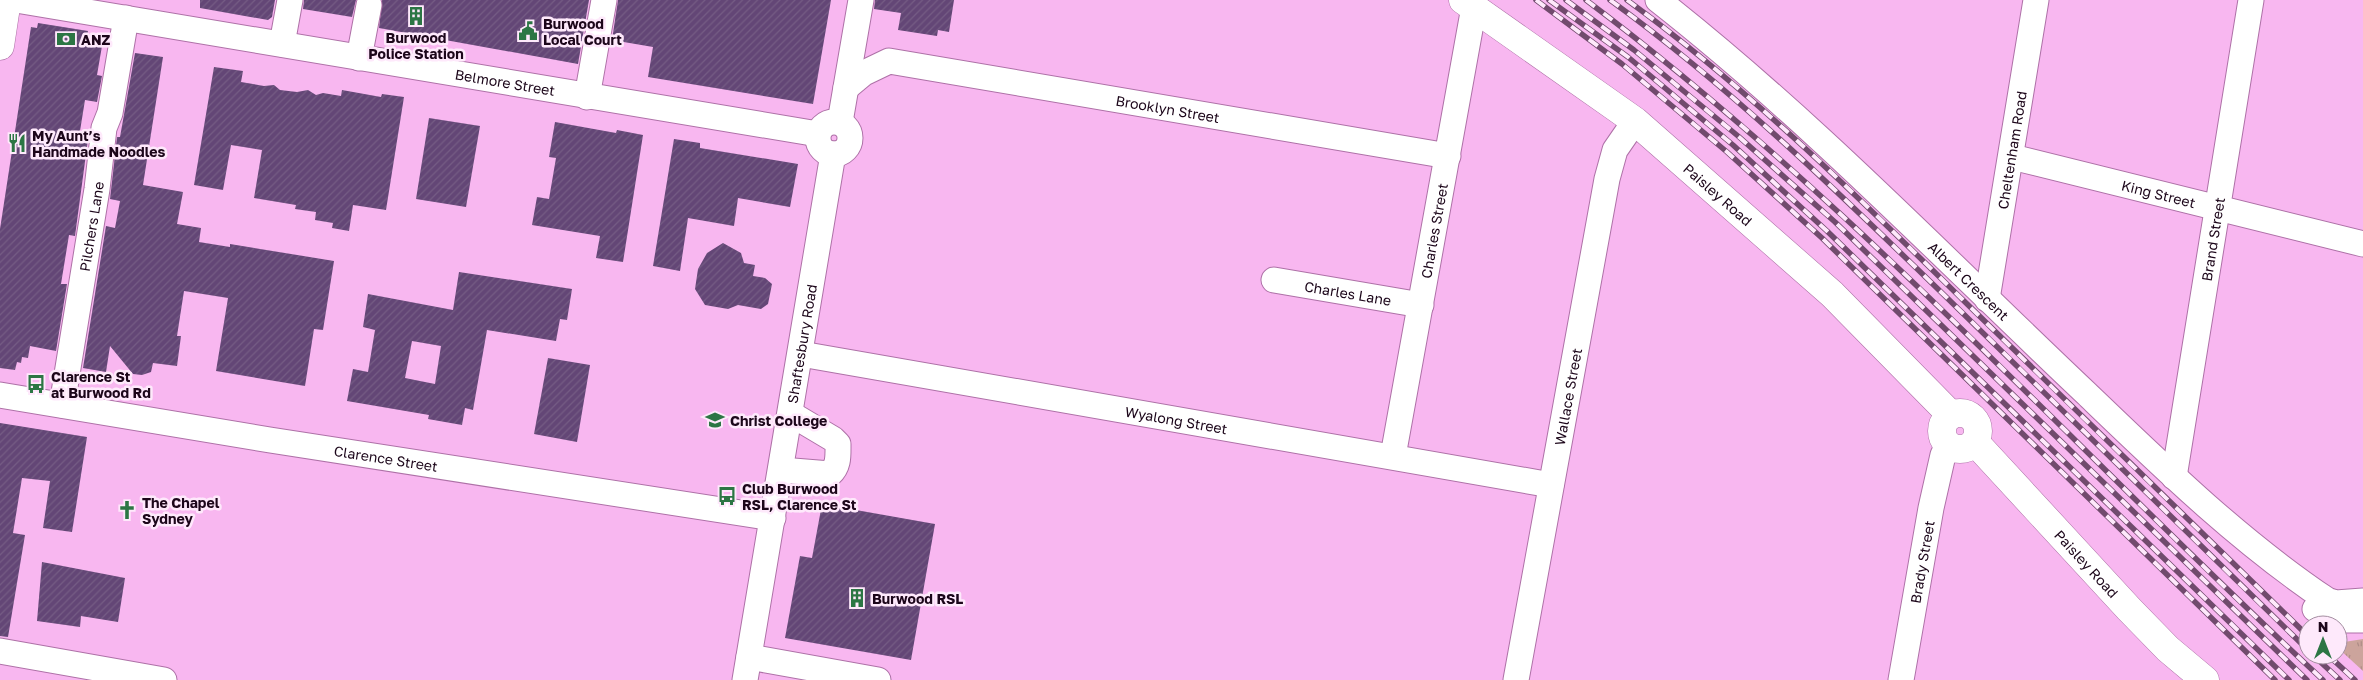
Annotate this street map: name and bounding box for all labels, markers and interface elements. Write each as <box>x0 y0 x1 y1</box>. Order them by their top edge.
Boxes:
building icon: Burwood Police Station <box>405 5 427 27</box>
place label: Burwood Local Court <box>543 15 622 48</box>
public building icon: Burwood Local Court <box>517 20 539 42</box>
bank icon: ANZ <box>55 28 77 50</box>
place label: Burwood Police Station <box>368 29 464 62</box>
place label: ANZ <box>81 31 111 48</box>
street label: Belmore Street <box>454 65 557 98</box>
street label: Cheltenham Road <box>1993 90 2029 210</box>
street label: Brooklyn Street <box>1115 91 1221 126</box>
place label: My Aunt’s Handmade Noodles <box>32 127 166 160</box>
restaurant icon: My Aunt’s Handmade Noodles <box>6 132 28 154</box>
street label: Paisley Road <box>1680 159 1756 229</box>
street label: King Street <box>2120 176 2197 211</box>
street label: Pilchers Lane <box>75 180 106 273</box>
street label: Charles Street <box>1417 182 1451 280</box>
street label: Brand Street <box>2197 196 2228 282</box>
street label: Albert Crescent <box>1925 238 2013 323</box>
street label: Charles Lane <box>1303 277 1393 308</box>
street label: Shaftesbury Road <box>783 283 820 405</box>
street label: Wallace Street <box>1550 347 1585 447</box>
place label: Clarence St at Burwood Rd <box>51 368 151 401</box>
bus stop icon: Clarence St at Burwood Rd <box>25 373 47 395</box>
street label: Wyalong Street <box>1124 402 1229 437</box>
school or university icon: Christ College <box>704 409 726 431</box>
place label: Christ College <box>730 412 827 429</box>
street label: Clarence Street <box>333 442 439 474</box>
place label: Club Burwood RSL, Clarence St <box>742 480 857 513</box>
bus stop icon: Club Burwood RSL, Clarence St <box>716 485 738 507</box>
place label: The Chapel Sydney <box>142 494 220 527</box>
church icon: The Chapel Sydney <box>116 499 138 521</box>
street label: Brady Street <box>1906 519 1937 605</box>
street label: Paisley Road <box>2051 526 2122 601</box>
building icon: Burwood RSL <box>846 587 868 609</box>
place label: Burwood RSL <box>872 590 963 607</box>
north arrow <box>2298 615 2348 665</box>
text: N <box>2318 618 2328 635</box>

